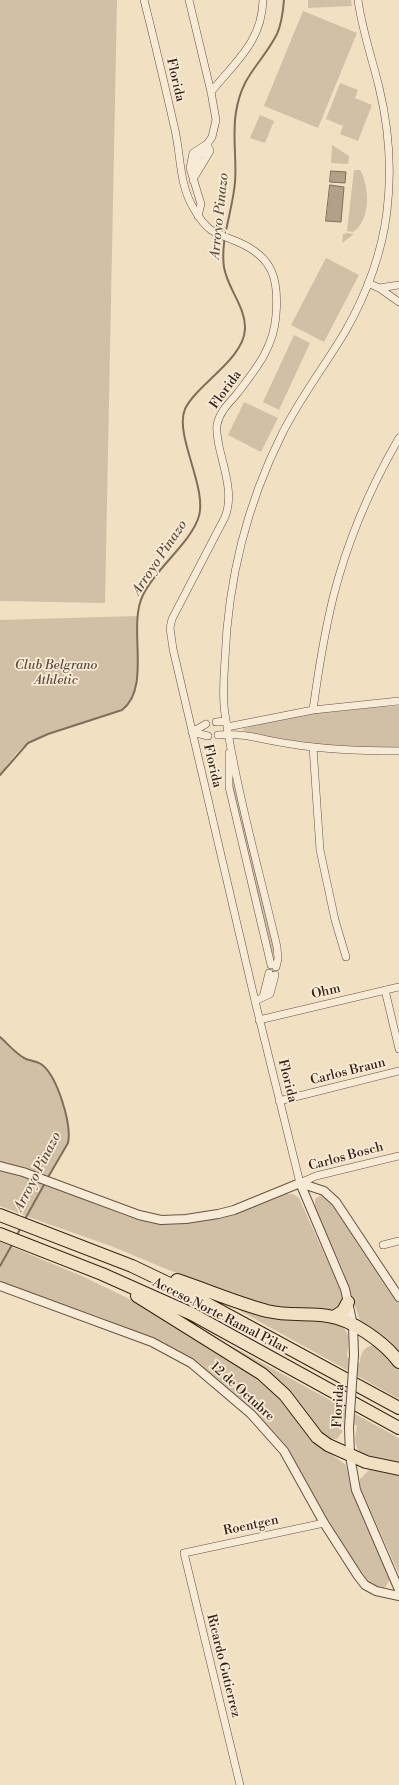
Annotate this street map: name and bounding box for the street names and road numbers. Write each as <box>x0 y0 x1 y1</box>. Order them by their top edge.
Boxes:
street label: Florida <box>162 57 188 103</box>
street label: Florida <box>207 368 245 412</box>
street label: Florida <box>199 743 225 789</box>
street label: Ohm <box>310 981 342 1003</box>
street label: Carlos Braun <box>309 1055 387 1089</box>
street label: Florida <box>274 1058 300 1104</box>
street label: Carlos Bosch <box>307 1140 385 1174</box>
street label: Acceso Norte Ramal Pilar <box>150 1275 290 1357</box>
street label: 12 de Octubre <box>207 1359 277 1425</box>
street label: Florida <box>330 1384 348 1428</box>
street label: Roentgen <box>222 1513 280 1539</box>
street label: Ricardo Gutierrez <box>203 1613 243 1719</box>

